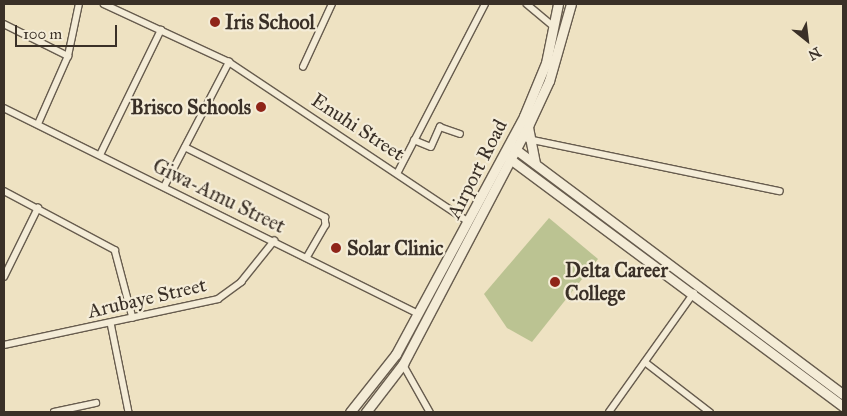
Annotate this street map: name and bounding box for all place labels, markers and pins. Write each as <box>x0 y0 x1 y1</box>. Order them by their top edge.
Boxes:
place label: Iris School <box>225 10 315 34</box>
marker: Iris School <box>209 16 221 28</box>
place label: Brisco Schools <box>131 95 251 119</box>
marker: Brisco Schools <box>255 101 267 113</box>
place label: Solar Clinic <box>347 236 444 260</box>
marker: Solar Clinic <box>329 241 343 255</box>
place label: Delta Career College <box>565 258 668 305</box>
marker: Delta Career College <box>549 276 561 288</box>

